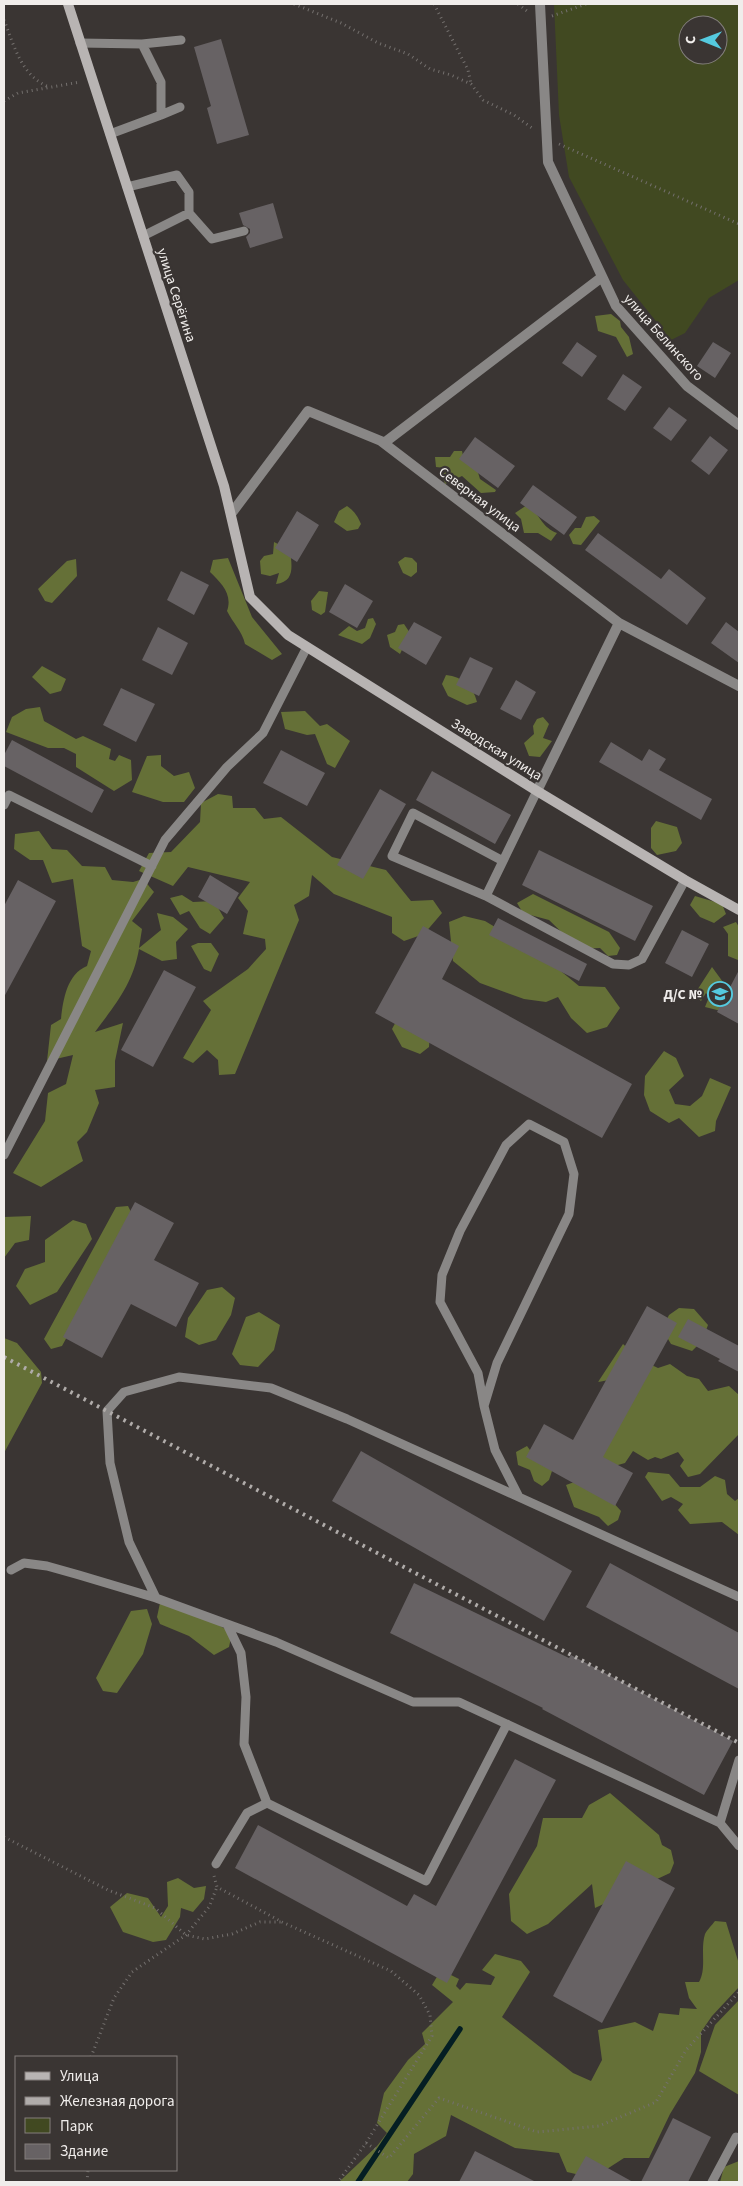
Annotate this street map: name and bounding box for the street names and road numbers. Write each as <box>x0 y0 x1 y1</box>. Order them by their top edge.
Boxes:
street label: улица Серёгина <box>151 246 201 345</box>
street label: улица Белинского <box>619 290 708 386</box>
street label: Северная улица <box>434 462 525 537</box>
street label: Заводская улица <box>447 714 546 786</box>

